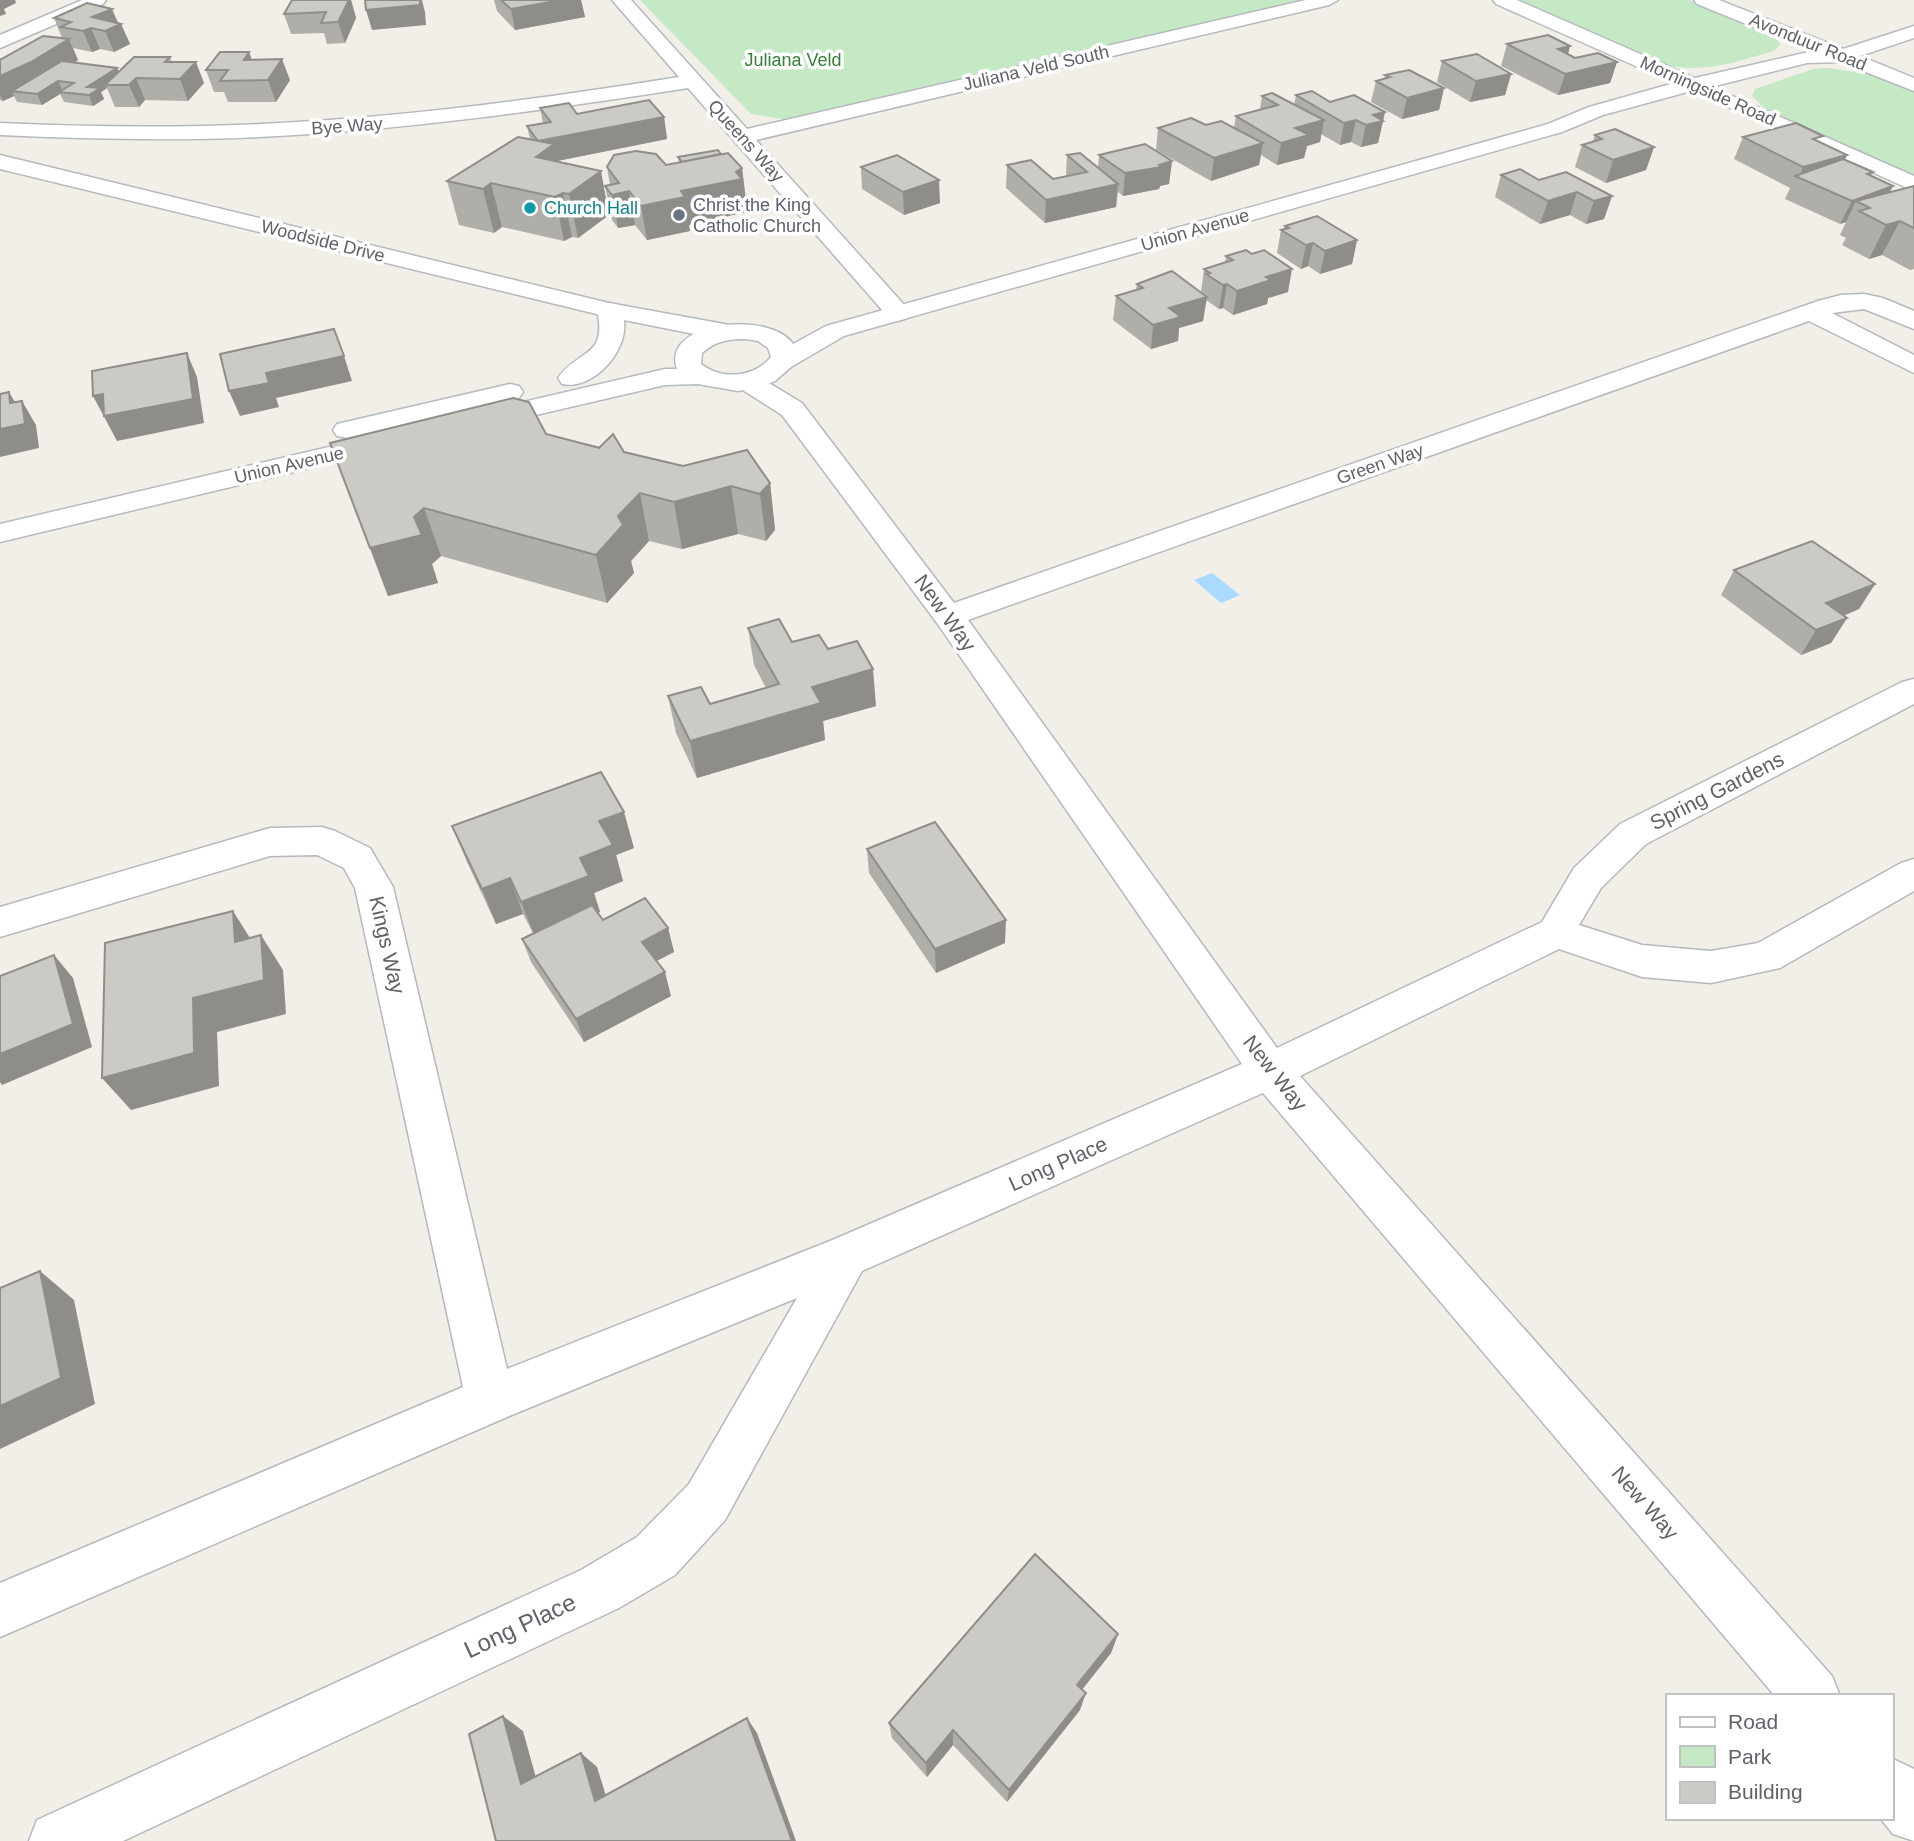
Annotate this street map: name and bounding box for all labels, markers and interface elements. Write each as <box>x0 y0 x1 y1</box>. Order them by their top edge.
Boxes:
street label: Avonduur Road <box>1746 9 1870 75</box>
street label: Juliana Veld South <box>961 41 1111 95</box>
park label: Juliana Veld <box>744 50 842 70</box>
street label: Morningside Road <box>1637 52 1779 130</box>
street label: Queens Way <box>704 96 788 186</box>
street label: Bye Way <box>311 114 383 138</box>
place label: Christ the King Catholic Church <box>693 195 821 236</box>
place label: Church Hall <box>544 198 638 218</box>
marker: Church Hall <box>522 200 538 216</box>
street label: Union Avenue <box>1139 205 1251 255</box>
marker: Christ the King Catholic Church <box>671 207 687 223</box>
street label: Woodside Drive <box>259 216 387 266</box>
street label: Green Way <box>1334 440 1426 488</box>
street label: Union Avenue <box>232 443 346 487</box>
street label: New Way <box>910 570 981 656</box>
street label: Spring Gardens <box>1646 747 1788 834</box>
street label: Kings Way <box>365 894 410 996</box>
street label: New Way <box>1239 1031 1312 1115</box>
street label: Long Place <box>1005 1132 1110 1195</box>
street label: New Way <box>1607 1462 1684 1544</box>
street label: Long Place <box>460 1588 580 1663</box>
legend <box>1666 1694 1893 1820</box>
text: Road <box>1728 1710 1778 1733</box>
text: Park <box>1728 1745 1772 1768</box>
text: Building <box>1728 1780 1803 1803</box>

